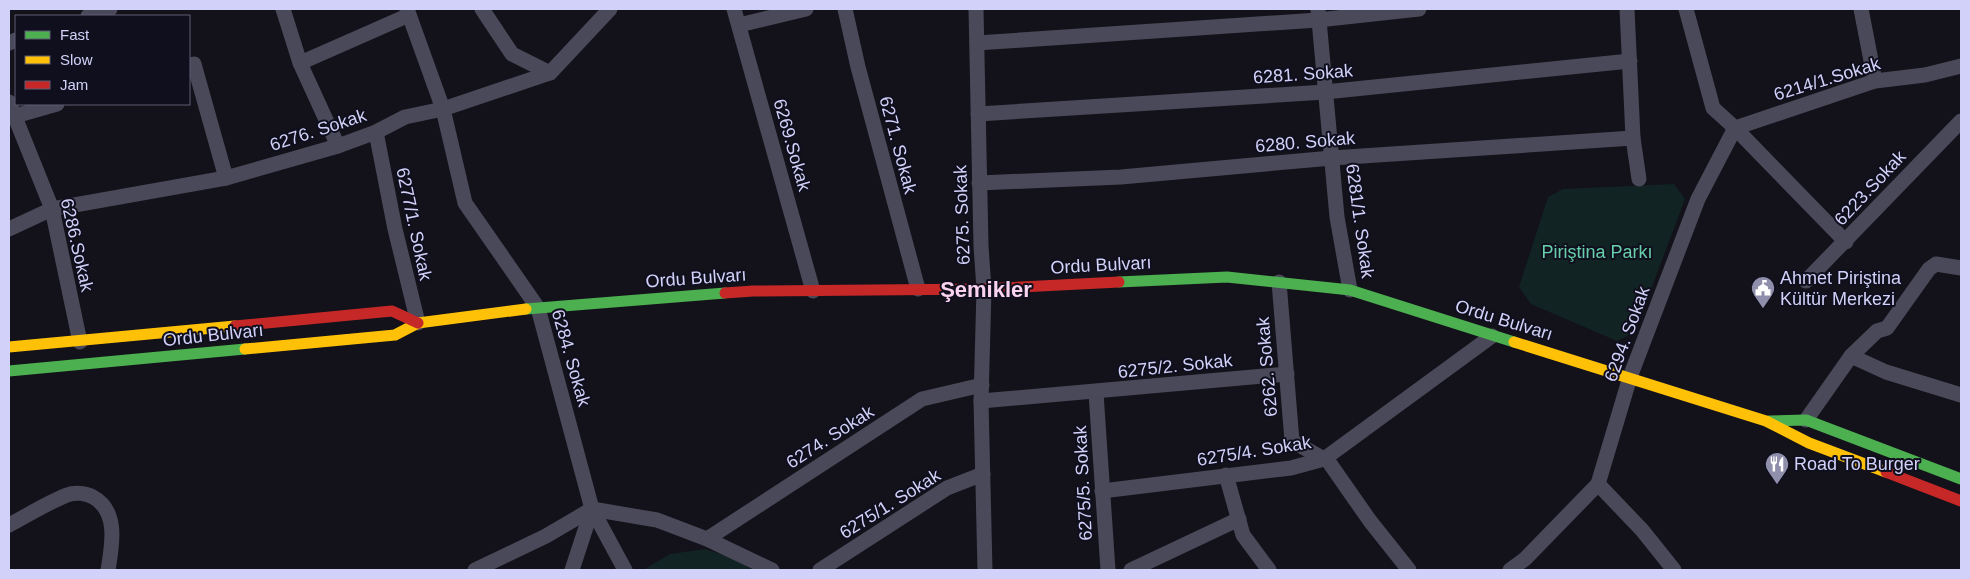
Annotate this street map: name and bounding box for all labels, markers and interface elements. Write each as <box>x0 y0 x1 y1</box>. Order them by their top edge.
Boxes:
legend <box>15 15 190 105</box>
text: Fast <box>60 26 90 43</box>
text: Slow <box>60 51 93 68</box>
street label: 6214/1.Sokak <box>1771 53 1884 105</box>
street label: 6281. Sokak <box>1252 60 1355 87</box>
text: Jam <box>60 76 88 93</box>
street label: 6271. Sokak <box>875 94 921 197</box>
street label: 6269.Sokak <box>769 97 815 194</box>
street label: 6276. Sokak <box>267 105 370 155</box>
street label: 6280. Sokak <box>1254 128 1357 156</box>
street label: 6223.Sokak <box>1830 146 1910 230</box>
street label: 6281/1. Sokak <box>1342 163 1378 280</box>
street label: 6275. Sokak <box>950 164 974 265</box>
street label: 6277/1. Sokak <box>392 166 436 283</box>
street label: 6286.Sokak <box>57 196 98 295</box>
park label: Piriştina Parkı <box>1541 242 1653 262</box>
street label: Ordu Bulvarı <box>1050 252 1152 278</box>
street label: Ordu Bulvarı <box>645 265 747 291</box>
place label: Ahmet Piriştina Kültür Merkezi <box>1780 268 1902 309</box>
public building icon: Ahmet Piriştina Kültür Merkezi <box>1750 275 1776 309</box>
district label: Şemikler <box>940 277 1032 302</box>
street label: 6294. Sokak <box>1600 283 1654 384</box>
street label: Ordu Bulvarı <box>1453 296 1555 344</box>
street label: 6284. Sokak <box>548 307 595 410</box>
street label: 6262. Sokak <box>1253 315 1281 418</box>
street label: Ordu Bulvarı <box>162 320 264 350</box>
street label: 6275/2. Sokak <box>1117 350 1234 382</box>
street label: 6274. Sokak <box>783 401 878 473</box>
street label: 6275/5. Sokak <box>1070 424 1096 541</box>
street label: 6275/4. Sokak <box>1196 432 1313 470</box>
restaurant icon: Road To Burger <box>1764 451 1790 485</box>
place label: Road To Burger <box>1794 454 1920 474</box>
street label: 6275/1. Sokak <box>836 464 945 543</box>

